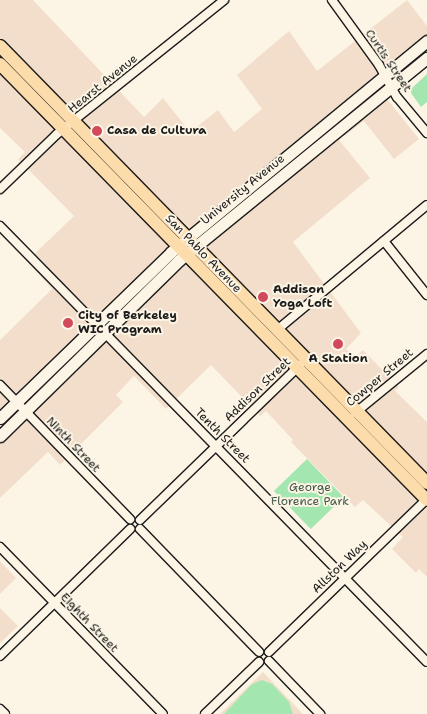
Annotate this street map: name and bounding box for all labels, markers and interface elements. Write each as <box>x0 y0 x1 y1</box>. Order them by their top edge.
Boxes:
street label: Curtis Street <box>362 27 414 95</box>
street label: Hearst Avenue <box>65 52 141 116</box>
place label: Casa de Cultura <box>107 124 207 138</box>
marker: Casa de Cultura <box>91 125 103 137</box>
street label: University Avenue <box>198 152 288 228</box>
street label: San Pablo Avenue <box>162 212 244 296</box>
place label: Addison Yoga Loft <box>273 283 332 311</box>
marker: Addison Yoga Loft <box>257 291 269 303</box>
place label: City of Berkeley WIC Program <box>78 309 177 337</box>
marker: City of Berkeley WIC Program <box>62 317 74 329</box>
marker: A Station <box>332 338 344 350</box>
street label: Cowper Street <box>344 346 416 410</box>
place label: A Station <box>308 352 368 366</box>
street label: Addison Street <box>222 355 294 425</box>
street label: Tenth Street <box>192 406 252 466</box>
street label: Ninth Street <box>43 414 103 476</box>
park label: George Florence Park <box>271 481 349 509</box>
street label: Allston Way <box>310 537 370 597</box>
street label: Eighth Street <box>57 590 121 656</box>

